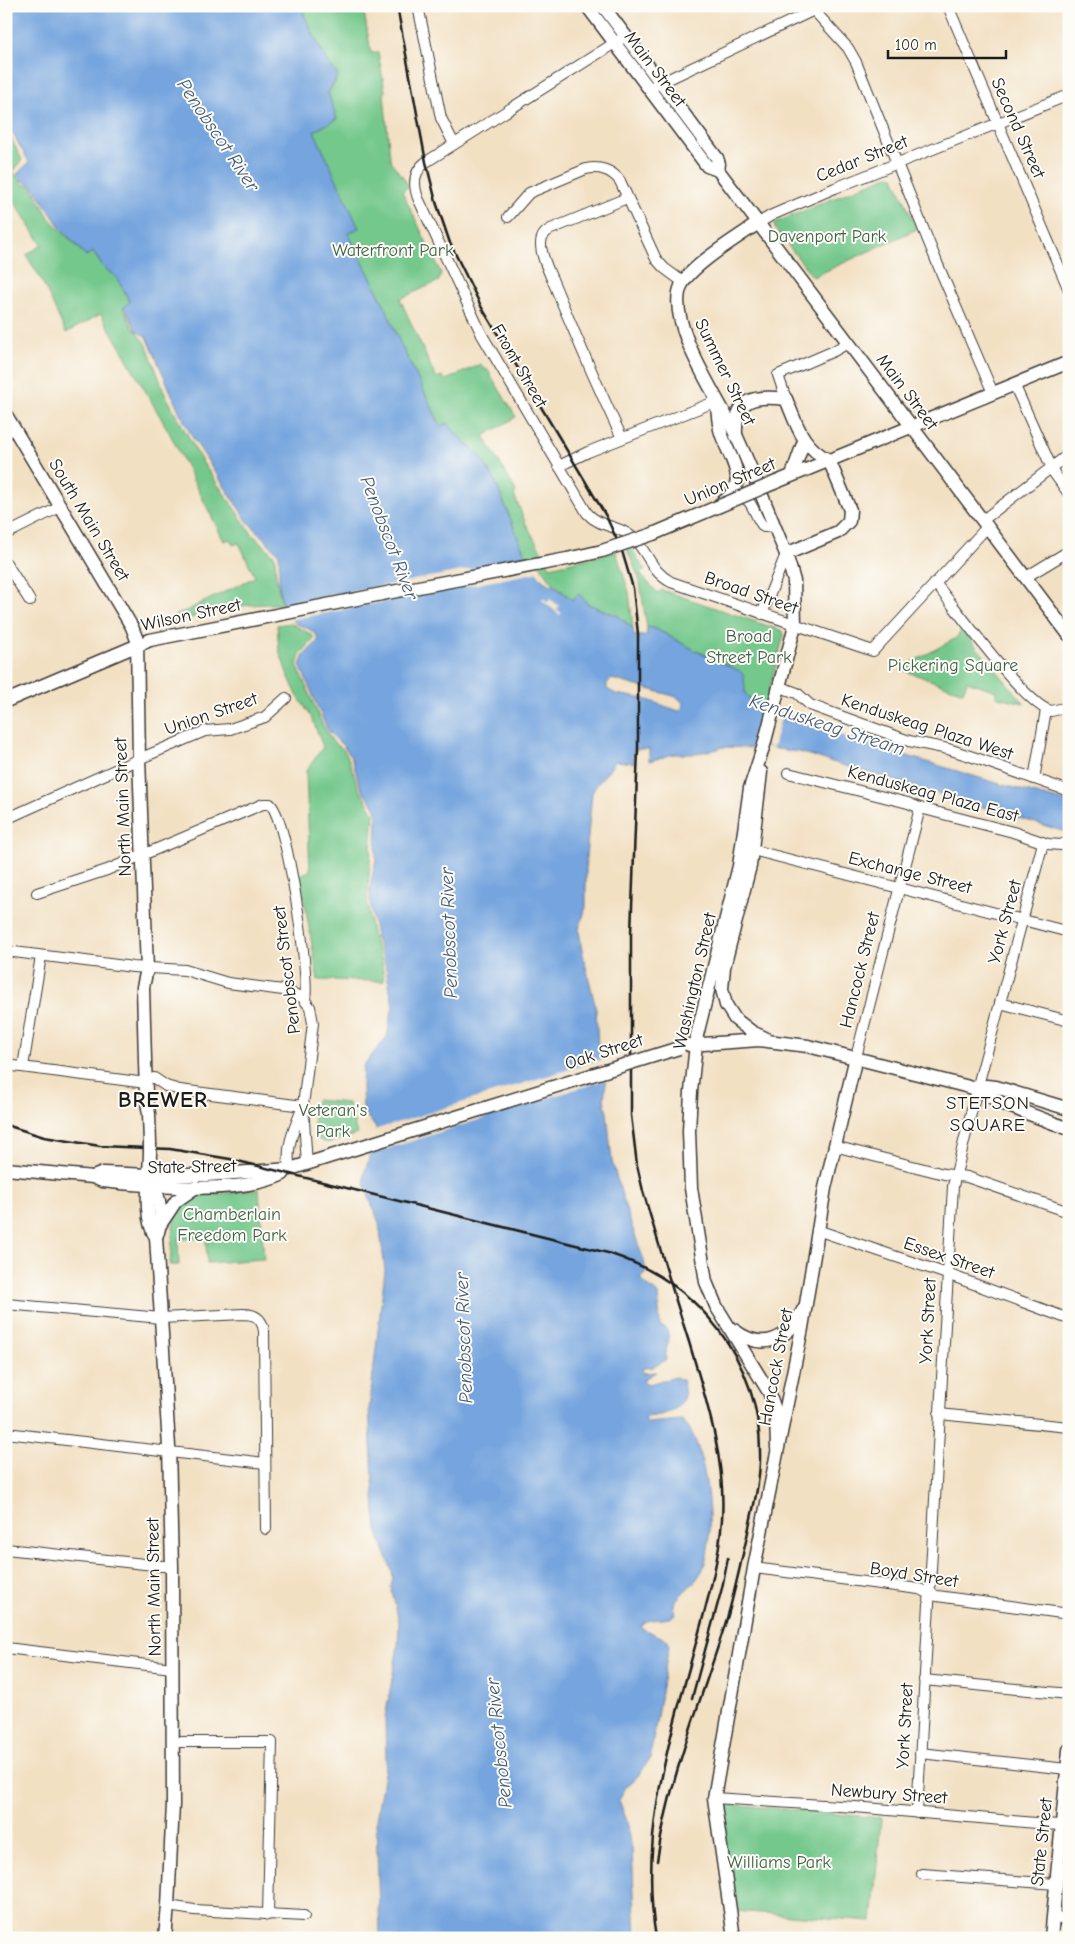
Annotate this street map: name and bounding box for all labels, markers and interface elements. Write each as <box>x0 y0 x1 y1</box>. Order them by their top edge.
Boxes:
street label: Main Street <box>620 27 691 112</box>
scale bar <box>888 28 1005 60</box>
text: 100 m <box>895 36 937 54</box>
water label: Penobscot River <box>172 75 265 197</box>
street label: Second Street <box>986 75 1050 182</box>
street label: Cedar Street <box>813 131 912 187</box>
park label: Davenport Park <box>768 226 887 247</box>
park label: Waterfront Park <box>332 240 454 261</box>
street label: Summer Street <box>690 315 760 430</box>
street label: Front Street <box>487 321 552 412</box>
street label: Main Street <box>872 350 943 435</box>
street label: Union Street <box>681 453 780 511</box>
street label: South Main Street <box>44 455 134 586</box>
water label: Penobscot River <box>355 473 423 604</box>
street label: Broad Street <box>702 567 801 619</box>
street label: Wilson Street <box>139 594 244 636</box>
park label: Broad Street Park <box>706 626 792 668</box>
park label: Pickering Square <box>888 655 1018 676</box>
street label: Union Street <box>162 688 261 740</box>
street label: Kenduskeag Plaza West <box>838 689 1016 765</box>
water label: Kenduskeag Stream <box>747 690 907 760</box>
street label: North Main Street <box>110 736 136 877</box>
street label: Kenduskeag Plaza East <box>845 761 1022 827</box>
street label: Exchange Street <box>846 848 975 899</box>
water label: Penobscot River <box>436 866 462 999</box>
street label: York Street <box>984 877 1027 966</box>
street label: Penobscot Street <box>269 904 305 1035</box>
street label: Hancock Street <box>835 909 885 1030</box>
street label: Washington Street <box>669 910 721 1051</box>
street label: Oak Street <box>562 1029 646 1074</box>
district label: BREWER <box>118 1087 208 1113</box>
district label: STETSON SQUARE <box>946 1092 1030 1136</box>
park label: Veteran's Park <box>299 1100 367 1142</box>
street label: State Street <box>148 1156 237 1178</box>
park label: Chamberlain Freedom Park <box>177 1204 287 1246</box>
street label: Essex Street <box>901 1233 998 1284</box>
water label: Penobscot River <box>451 1271 477 1404</box>
street label: York Street <box>915 1277 941 1365</box>
street label: Hancock Street <box>754 1306 798 1427</box>
street label: North Main Street <box>142 1517 166 1657</box>
street label: Boyd Street <box>868 1558 960 1592</box>
water label: Penobscot River <box>481 1675 517 1809</box>
street label: York Street <box>892 1682 918 1770</box>
street label: Newbury Street <box>830 1779 949 1809</box>
street label: State Street <box>1027 1796 1057 1887</box>
park label: Williams Park <box>727 1852 831 1873</box>

